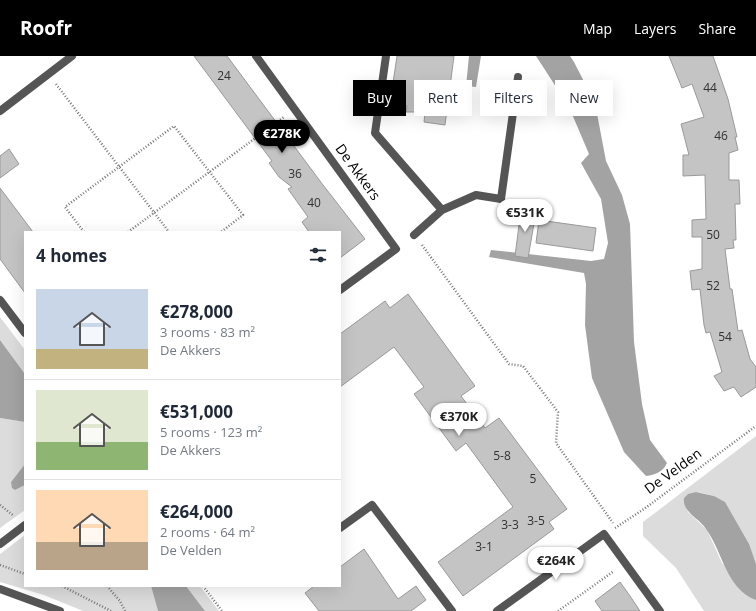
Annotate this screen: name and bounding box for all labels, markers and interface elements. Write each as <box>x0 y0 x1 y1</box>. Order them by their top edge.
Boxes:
text: Roofr <box>20 15 72 41</box>
text: Map <box>583 19 612 38</box>
text: Layers <box>634 19 676 38</box>
text: Share <box>698 19 736 38</box>
house number: 24 <box>217 67 231 84</box>
house number: 44 <box>703 79 717 96</box>
chip: Buy <box>353 80 406 116</box>
chip: Rent <box>414 80 472 116</box>
chip: Filters <box>480 80 547 116</box>
chip: New <box>555 80 613 116</box>
pin: €278K <box>254 120 310 154</box>
text: €278K <box>263 124 301 142</box>
house number: 46 <box>714 127 728 144</box>
street label: De Akkers <box>331 140 386 204</box>
house number: 36 <box>288 165 302 182</box>
house number: 40 <box>307 194 321 211</box>
pin: €531K <box>497 199 553 233</box>
text: €531K <box>506 203 544 221</box>
house number: 50 <box>706 226 720 243</box>
text: 4 homes <box>36 244 107 267</box>
icon: filters <box>307 244 329 266</box>
house number: 52 <box>706 277 720 294</box>
text: €278,000 <box>160 300 233 323</box>
icon: home <box>68 305 116 353</box>
text: 3 rooms · 83 m² <box>160 323 255 341</box>
house number: 54 <box>718 328 732 345</box>
text: De Akkers <box>160 341 221 359</box>
text: €531,000 <box>160 400 233 423</box>
pin: €370K <box>431 403 487 437</box>
icon: home <box>68 406 116 454</box>
text: €370K <box>440 407 478 425</box>
text: 5 rooms · 123 m² <box>160 423 262 441</box>
text: De Akkers <box>160 441 221 459</box>
street label: De Velden <box>640 443 705 498</box>
house number: 5-8 <box>493 447 511 464</box>
house number: 5 <box>530 470 537 487</box>
text: €264,000 <box>160 500 233 523</box>
icon: home <box>68 506 116 554</box>
house number: 3-5 <box>527 512 545 529</box>
house number: 3-3 <box>501 516 519 533</box>
text: 2 rooms · 64 m² <box>160 523 255 541</box>
house number: 3-1 <box>475 538 493 555</box>
text: De Velden <box>160 541 222 559</box>
pin: €264K <box>528 547 584 581</box>
text: €264K <box>537 551 575 569</box>

